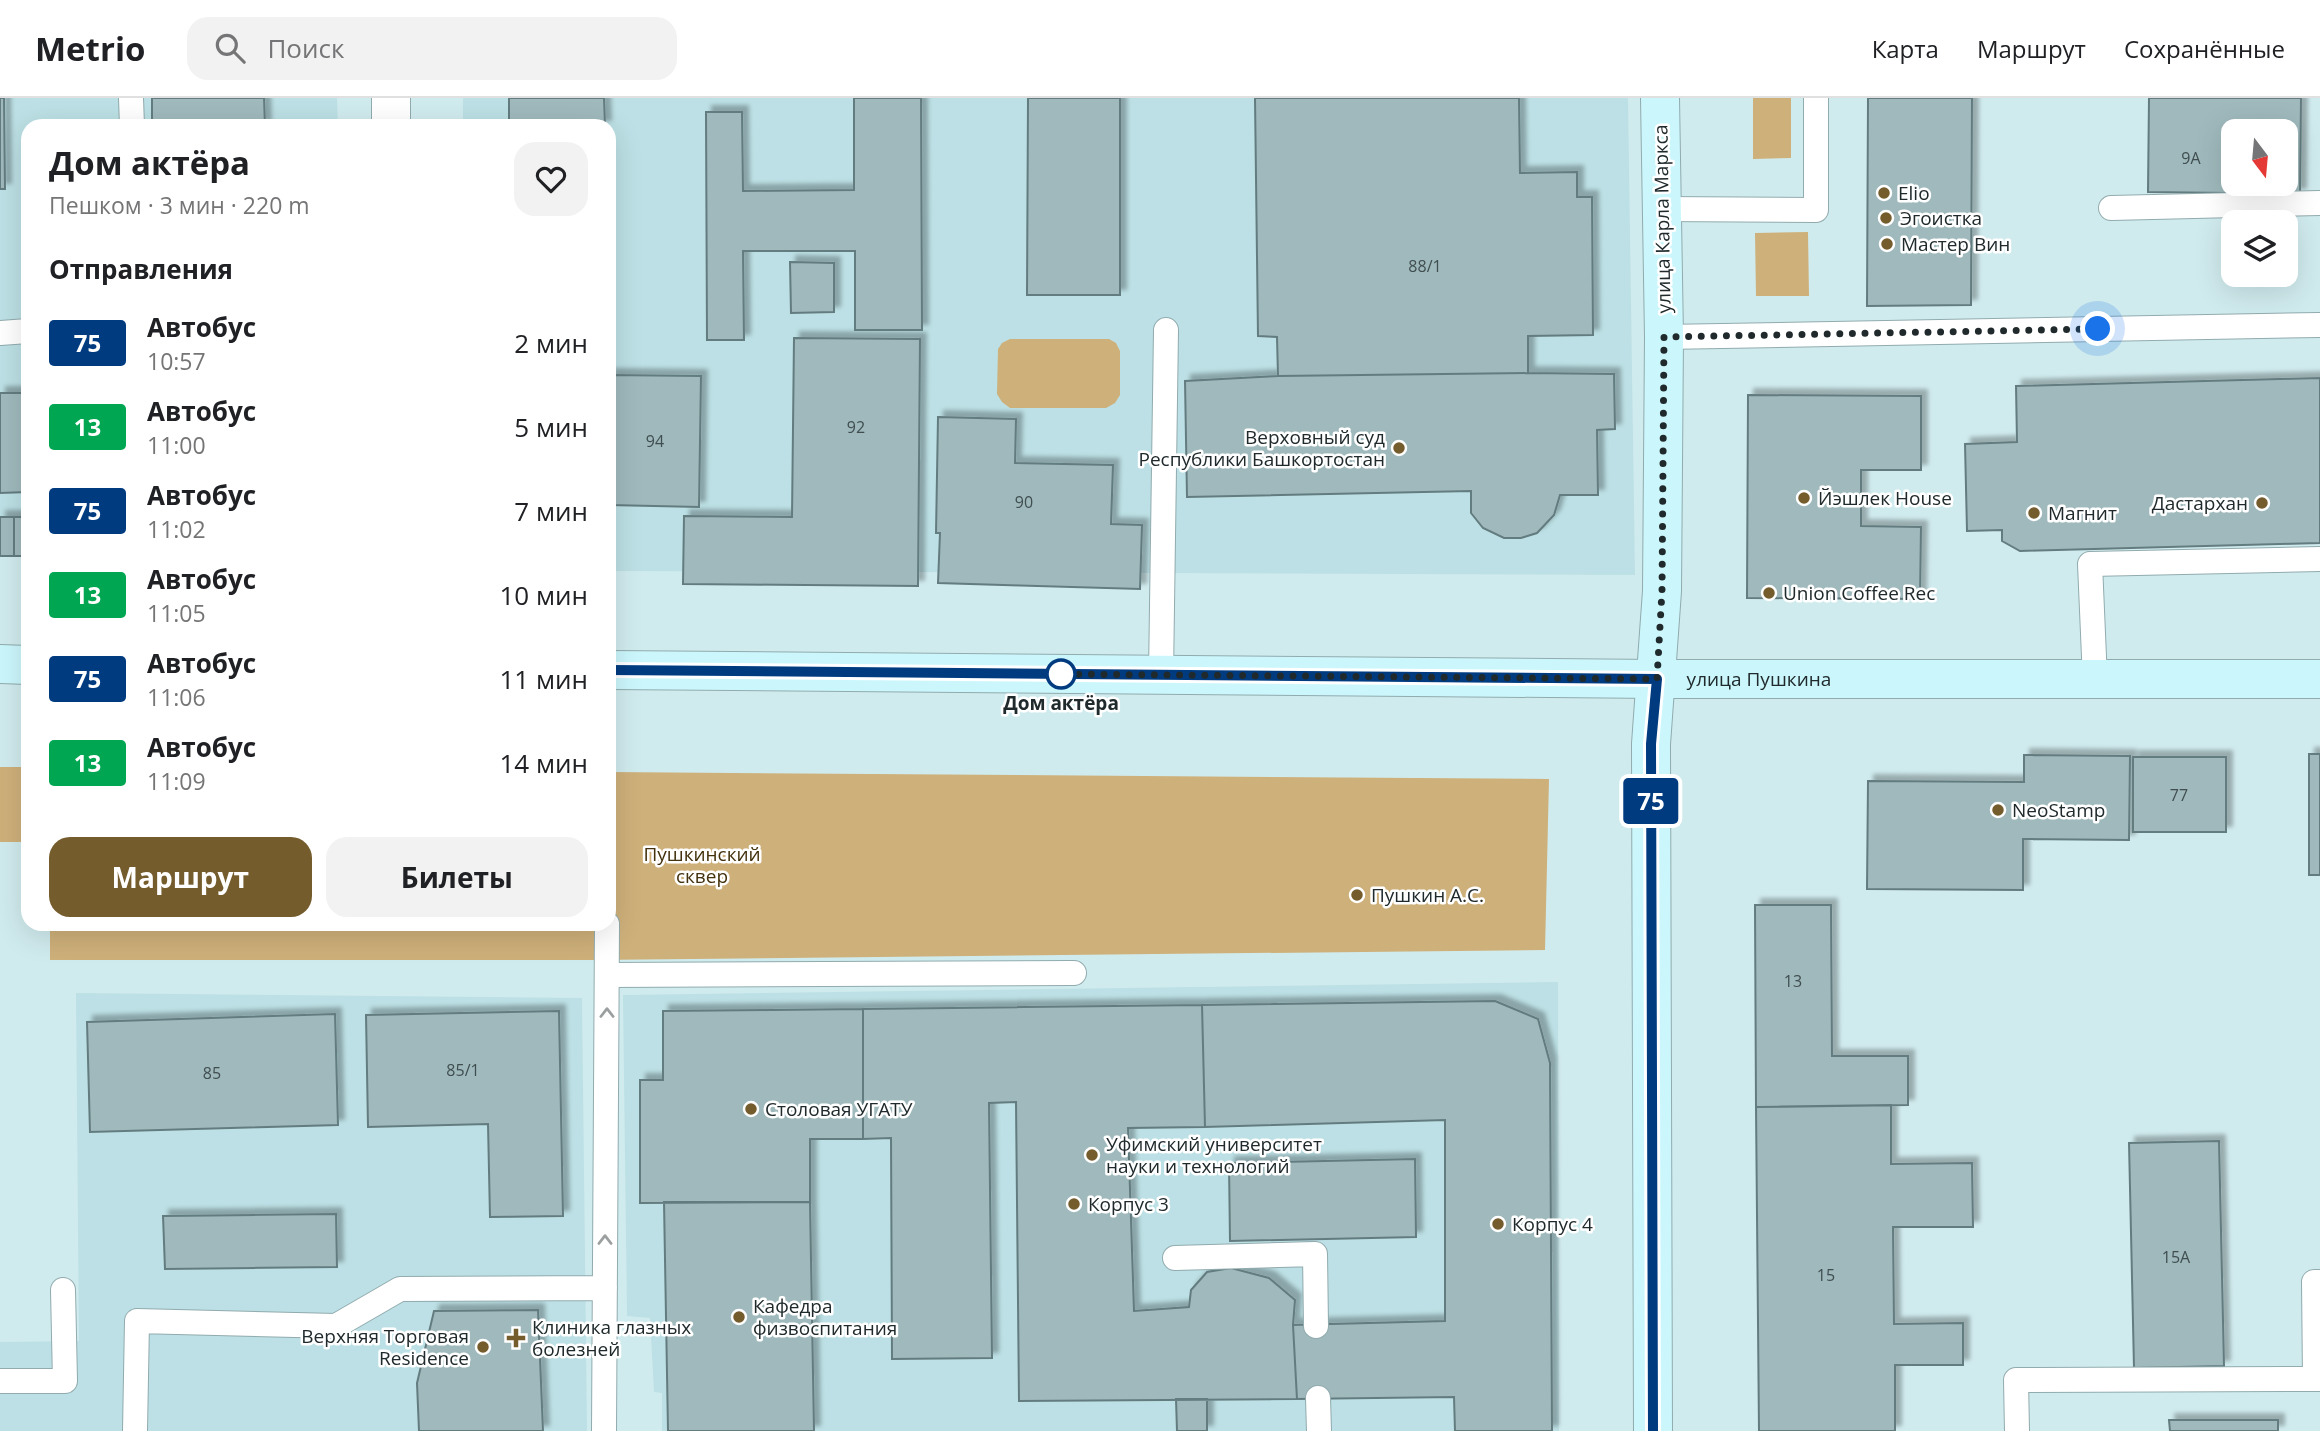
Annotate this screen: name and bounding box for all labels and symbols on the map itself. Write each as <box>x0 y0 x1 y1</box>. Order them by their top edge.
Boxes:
north arrow <box>2221 119 2298 196</box>
street label: улица Карла Маркса <box>1647 124 1677 314</box>
house number: 9А <box>2181 147 2202 169</box>
place label: Elio <box>1898 180 1930 206</box>
marker: Elio <box>1876 185 1892 201</box>
place label: Эгоистка <box>1900 205 1982 231</box>
marker: Эгоистка <box>1878 210 1894 226</box>
place label: Мастер Вин <box>1901 231 2010 257</box>
marker: Мастер Вин <box>1879 236 1895 252</box>
house number: 88/1 <box>1408 255 1442 277</box>
your location <box>2080 311 2115 346</box>
house number: 92 <box>847 416 865 438</box>
place label: Верховный суд Республики Башкортостан <box>1138 424 1385 472</box>
house number: 94 <box>646 430 664 452</box>
marker: Верховный суд Республики Башкортостан <box>1391 440 1407 456</box>
place label: Йэшлек House <box>1818 485 1952 511</box>
marker: Йэшлек House <box>1796 490 1812 506</box>
place label: Дастархан <box>2152 490 2248 516</box>
house number: 90 <box>1015 491 1033 513</box>
marker: Дастархан <box>2254 495 2270 511</box>
place label: Магнит <box>2048 500 2117 526</box>
marker: Магнит <box>2026 505 2042 521</box>
place label: Union Coffee Rec <box>1783 580 1935 606</box>
marker: Union Coffee Rec <box>1761 585 1777 601</box>
marker: Дом актёра <box>1046 659 1076 689</box>
street label: улица Пушкина <box>1687 666 1831 692</box>
place label: Дом актёра <box>1003 690 1119 716</box>
line badge: 75 <box>1620 778 1682 824</box>
house number: 77 <box>2170 784 2188 806</box>
place label: NeoStamp <box>2012 797 2105 823</box>
marker: NeoStamp <box>1990 802 2006 818</box>
park label: Пушкинский сквер <box>643 841 761 889</box>
place label: Пушкин А.С. <box>1371 882 1484 908</box>
marker: Пушкин А.С. <box>1349 887 1365 903</box>
house number: 13 <box>1784 970 1802 992</box>
one-way arrow <box>599 1007 615 1018</box>
house number: 85/1 <box>446 1059 480 1081</box>
house number: 85 <box>203 1062 221 1084</box>
place label: Столовая УГАТУ <box>765 1096 913 1122</box>
marker: Столовая УГАТУ <box>743 1101 759 1117</box>
place label: Уфимский университет науки и технологий <box>1106 1131 1322 1179</box>
marker: Уфимский университет науки и технологий <box>1084 1147 1100 1163</box>
place label: Корпус 3 <box>1088 1191 1169 1217</box>
marker: Корпус 3 <box>1066 1196 1082 1212</box>
place label: Корпус 4 <box>1512 1211 1593 1237</box>
marker: Корпус 4 <box>1490 1216 1506 1232</box>
one-way arrow <box>597 1235 613 1245</box>
house number: 15А <box>2162 1246 2191 1268</box>
house number: 15 <box>1817 1264 1835 1286</box>
place label: Кафедра физвоспитания <box>753 1293 897 1341</box>
marker: Кафедра физвоспитания <box>731 1309 747 1325</box>
place label: Клиника глазных болезней <box>532 1314 691 1362</box>
place label: Верхняя Торговая Residence <box>301 1323 469 1371</box>
marker: Клиника глазных болезней <box>506 1328 526 1348</box>
marker: Верхняя Торговая Residence <box>475 1339 491 1355</box>

